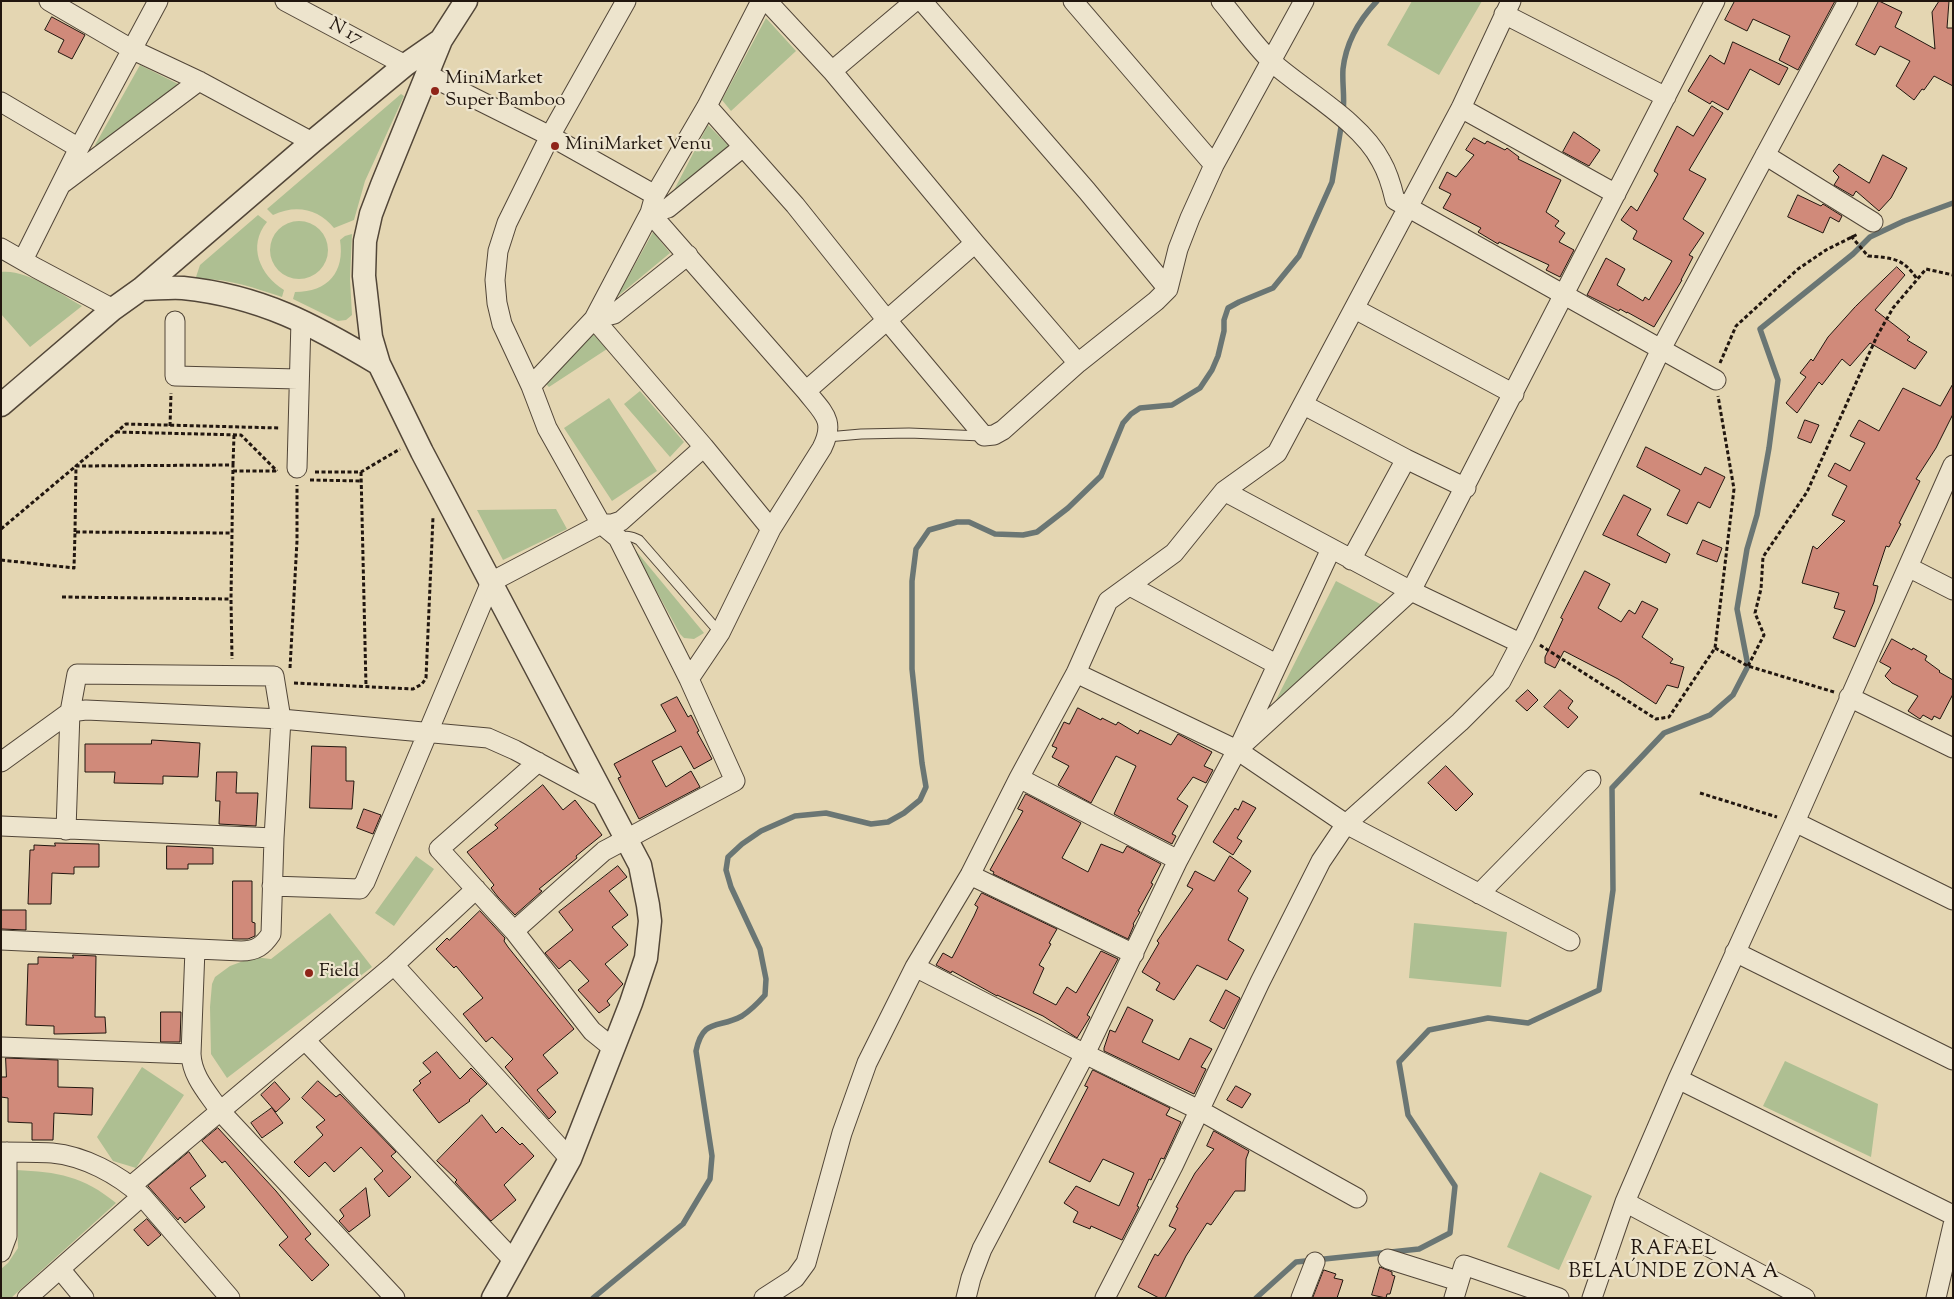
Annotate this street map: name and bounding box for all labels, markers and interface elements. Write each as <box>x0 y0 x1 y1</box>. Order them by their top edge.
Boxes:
street label: N 17 <box>324 15 366 51</box>
place label: MiniMarket Super Bamboo <box>445 69 565 113</box>
marker: MiniMarket Super Bamboo <box>429 85 441 97</box>
place label: MiniMarket Venu <box>565 135 711 157</box>
marker: MiniMarket Venu <box>549 140 561 152</box>
place label: Field <box>319 962 359 984</box>
marker: Field <box>303 967 315 979</box>
district label: RAFAEL BELAÚNDE ZONA A <box>1566 1239 1782 1286</box>

